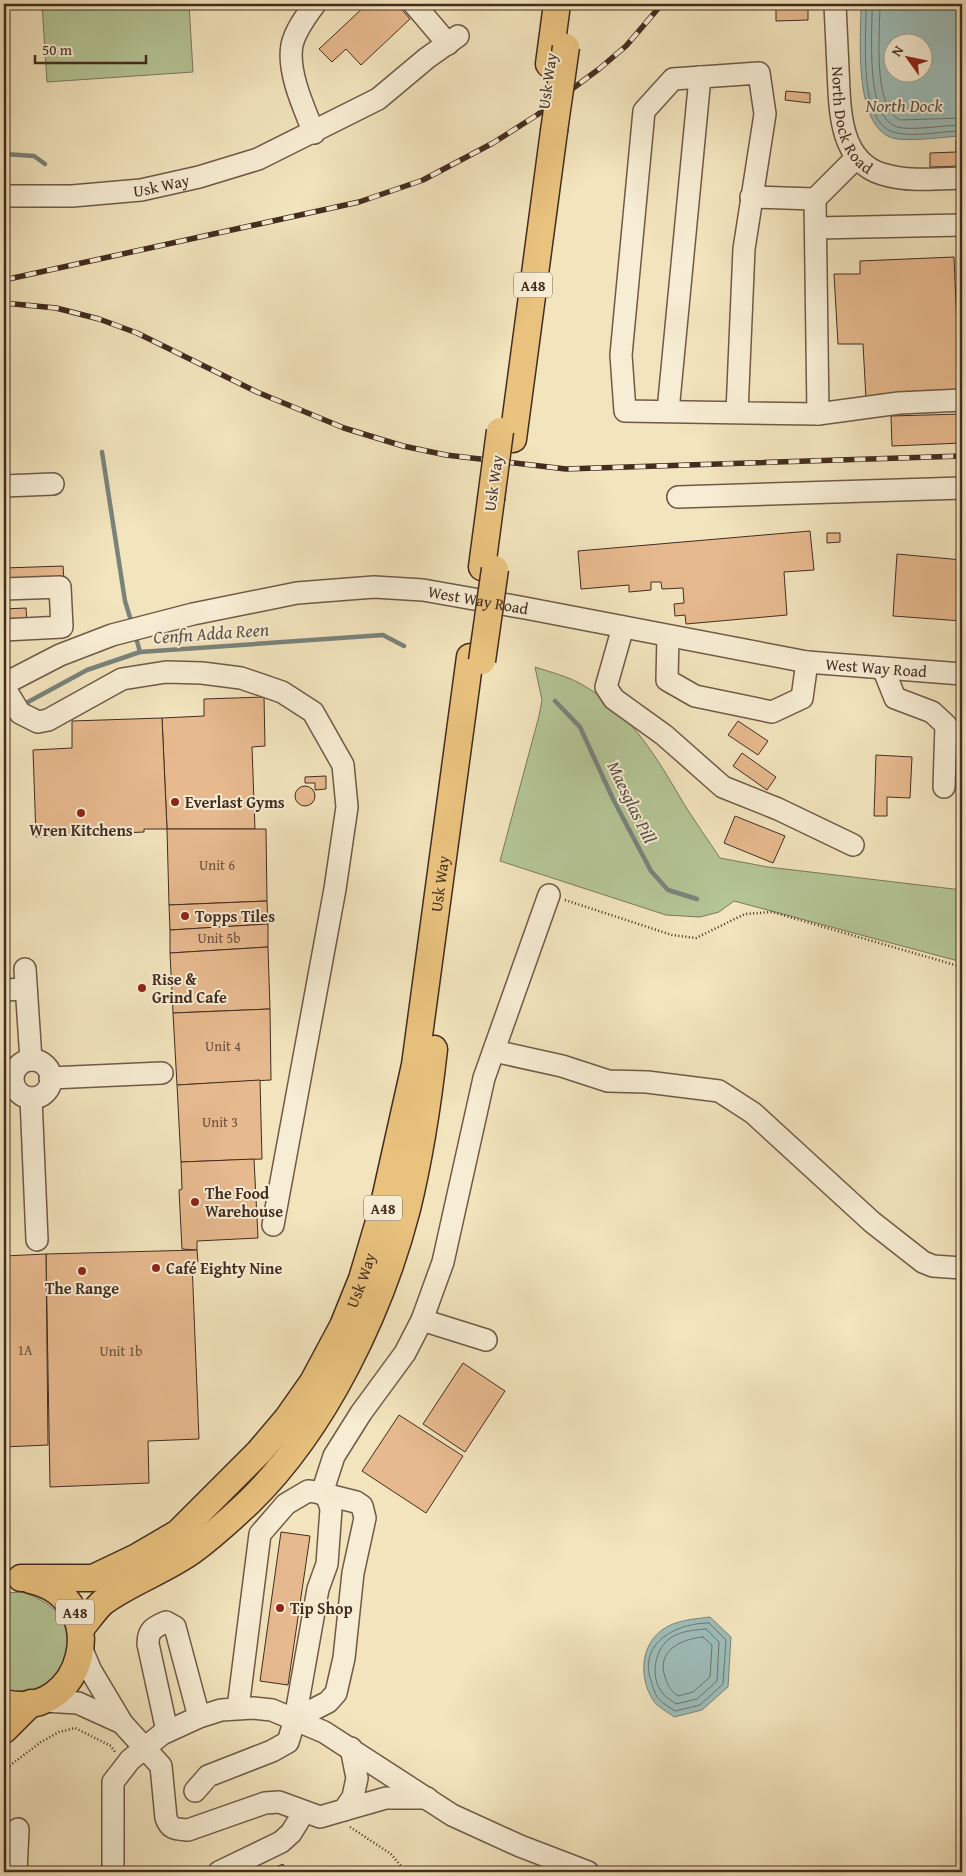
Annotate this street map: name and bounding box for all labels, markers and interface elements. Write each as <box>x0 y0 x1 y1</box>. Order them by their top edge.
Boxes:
scale bar <box>35 32 146 64</box>
north arrow <box>884 32 934 82</box>
text: 50 m <box>42 39 73 60</box>
text: N <box>886 41 908 60</box>
street label: Usk Way <box>531 51 563 111</box>
street label: North Dock Road <box>826 66 878 180</box>
water label: North Dock <box>865 92 943 119</box>
street label: Usk Way <box>132 168 192 203</box>
road number: A48 <box>514 272 552 298</box>
street label: Usk Way <box>477 453 509 513</box>
street label: West Way Road <box>426 579 531 620</box>
water label: Cenfn Adda Reen <box>152 615 270 651</box>
street label: West Way Road <box>825 651 928 683</box>
water label: Maesglas Pill <box>600 756 664 848</box>
place label: Everlast Gyms <box>185 790 285 814</box>
marker: Everlast Gyms <box>169 796 181 808</box>
marker: Wren Kitchens <box>75 807 87 819</box>
place label: Wren Kitchens <box>29 818 133 842</box>
street label: Usk Way <box>424 854 455 914</box>
house number: Unit 6 <box>199 855 235 875</box>
place label: Topps Tiles <box>195 904 275 928</box>
marker: Topps Tiles <box>179 910 191 922</box>
house number: Unit 5b <box>197 928 241 948</box>
place label: Rise & Grind Cafe <box>152 967 227 1009</box>
marker: Rise & Grind Cafe <box>136 982 148 994</box>
house number: Unit 4 <box>205 1036 241 1056</box>
house number: Unit 3 <box>202 1112 238 1132</box>
place label: The Food Warehouse <box>205 1181 283 1223</box>
marker: The Food Warehouse <box>189 1196 201 1208</box>
road number: A48 <box>364 1196 402 1220</box>
street label: Usk Way <box>340 1250 381 1311</box>
place label: Café Eighty Nine <box>166 1256 283 1280</box>
marker: Café Eighty Nine <box>150 1262 162 1274</box>
marker: The Range <box>76 1265 88 1277</box>
place label: The Range <box>45 1276 119 1300</box>
house number: 1A <box>17 1340 33 1360</box>
house number: Unit 1b <box>99 1341 143 1361</box>
place label: Tip Shop <box>290 1596 353 1620</box>
road number: A48 <box>56 1600 94 1624</box>
marker: Tip Shop <box>274 1602 286 1614</box>

